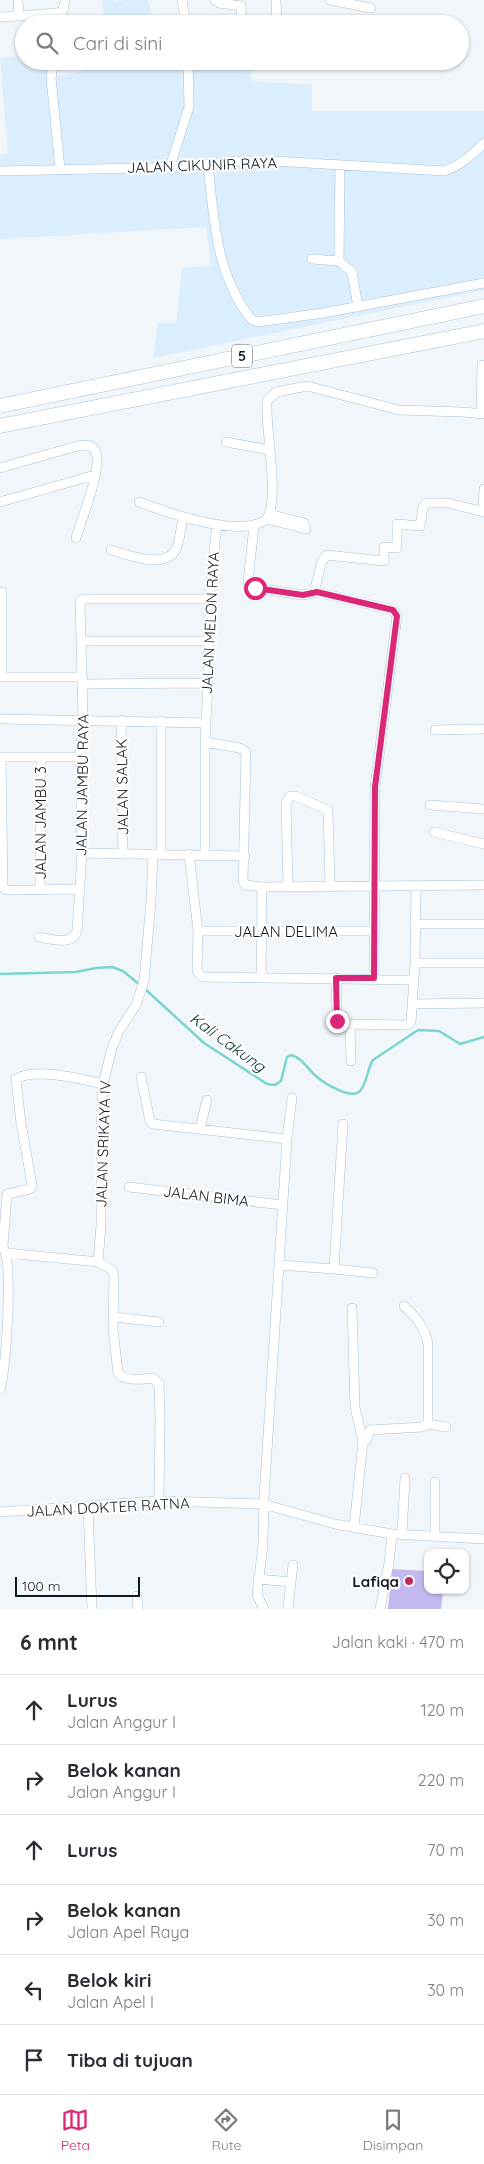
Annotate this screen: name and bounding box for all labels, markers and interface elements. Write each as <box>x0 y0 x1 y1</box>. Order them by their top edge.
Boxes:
search box <box>15 15 469 70</box>
icon: search <box>33 29 61 57</box>
text: Cari di sini <box>73 31 162 55</box>
street label: JALAN CIKUNIR RAYA <box>127 153 278 177</box>
road number: 5 <box>232 344 252 368</box>
street label: JALAN MELON RAYA <box>197 551 223 695</box>
route start <box>244 577 267 600</box>
street label: JALAN JAMBU RAYA <box>71 713 93 856</box>
street label: JALAN SALAK <box>112 738 132 836</box>
street label: JALAN JAMBU 3 <box>31 766 50 880</box>
street label: JALAN DELIMA <box>234 922 338 941</box>
water label: Kali Cakung <box>186 1008 271 1077</box>
route end <box>326 1010 349 1033</box>
street label: JALAN SRIKAYA IV <box>91 1080 115 1208</box>
street label: JALAN BIMA <box>162 1181 250 1211</box>
street label: JALAN DOKTER RATNA <box>26 1493 190 1521</box>
map controls <box>424 1549 469 1594</box>
button: locate <box>424 1549 469 1594</box>
place label: Lafiqa <box>352 1572 399 1591</box>
scale bar <box>15 1574 140 1597</box>
marker: Lafiqa <box>403 1575 415 1587</box>
text: 100 m <box>22 1577 60 1595</box>
text: 6 mnt <box>20 1629 78 1655</box>
text: Jalan kaki · 470 m <box>331 1632 464 1652</box>
text: Lurus <box>67 1688 117 1712</box>
icon: ahead <box>20 1696 48 1724</box>
text: 120 m <box>421 1700 464 1720</box>
text: Jalan Anggur I <box>67 1712 176 1732</box>
text: Belok kanan <box>67 1758 181 1782</box>
icon: right <box>20 1766 48 1794</box>
text: 220 m <box>418 1770 464 1790</box>
text: Jalan Anggur I <box>67 1782 176 1802</box>
icon: ahead <box>20 1836 48 1864</box>
text: Lurus <box>67 1838 117 1862</box>
text: 70 m <box>427 1840 464 1860</box>
text: Belok kanan <box>67 1898 181 1922</box>
icon: right <box>20 1906 48 1934</box>
text: 30 m <box>427 1910 464 1930</box>
text: Jalan Apel Raya <box>67 1922 189 1942</box>
text: Belok kiri <box>67 1968 152 1992</box>
icon: left <box>20 1976 48 2004</box>
text: 30 m <box>427 1980 464 2000</box>
text: Jalan Apel I <box>67 1992 154 2012</box>
icon: arrive <box>20 2046 48 2074</box>
text: Tiba di tujuan <box>67 2048 193 2072</box>
tab: Peta <box>61 2106 90 2154</box>
tab: Rute <box>212 2106 241 2154</box>
tab: Disimpan <box>363 2106 423 2154</box>

